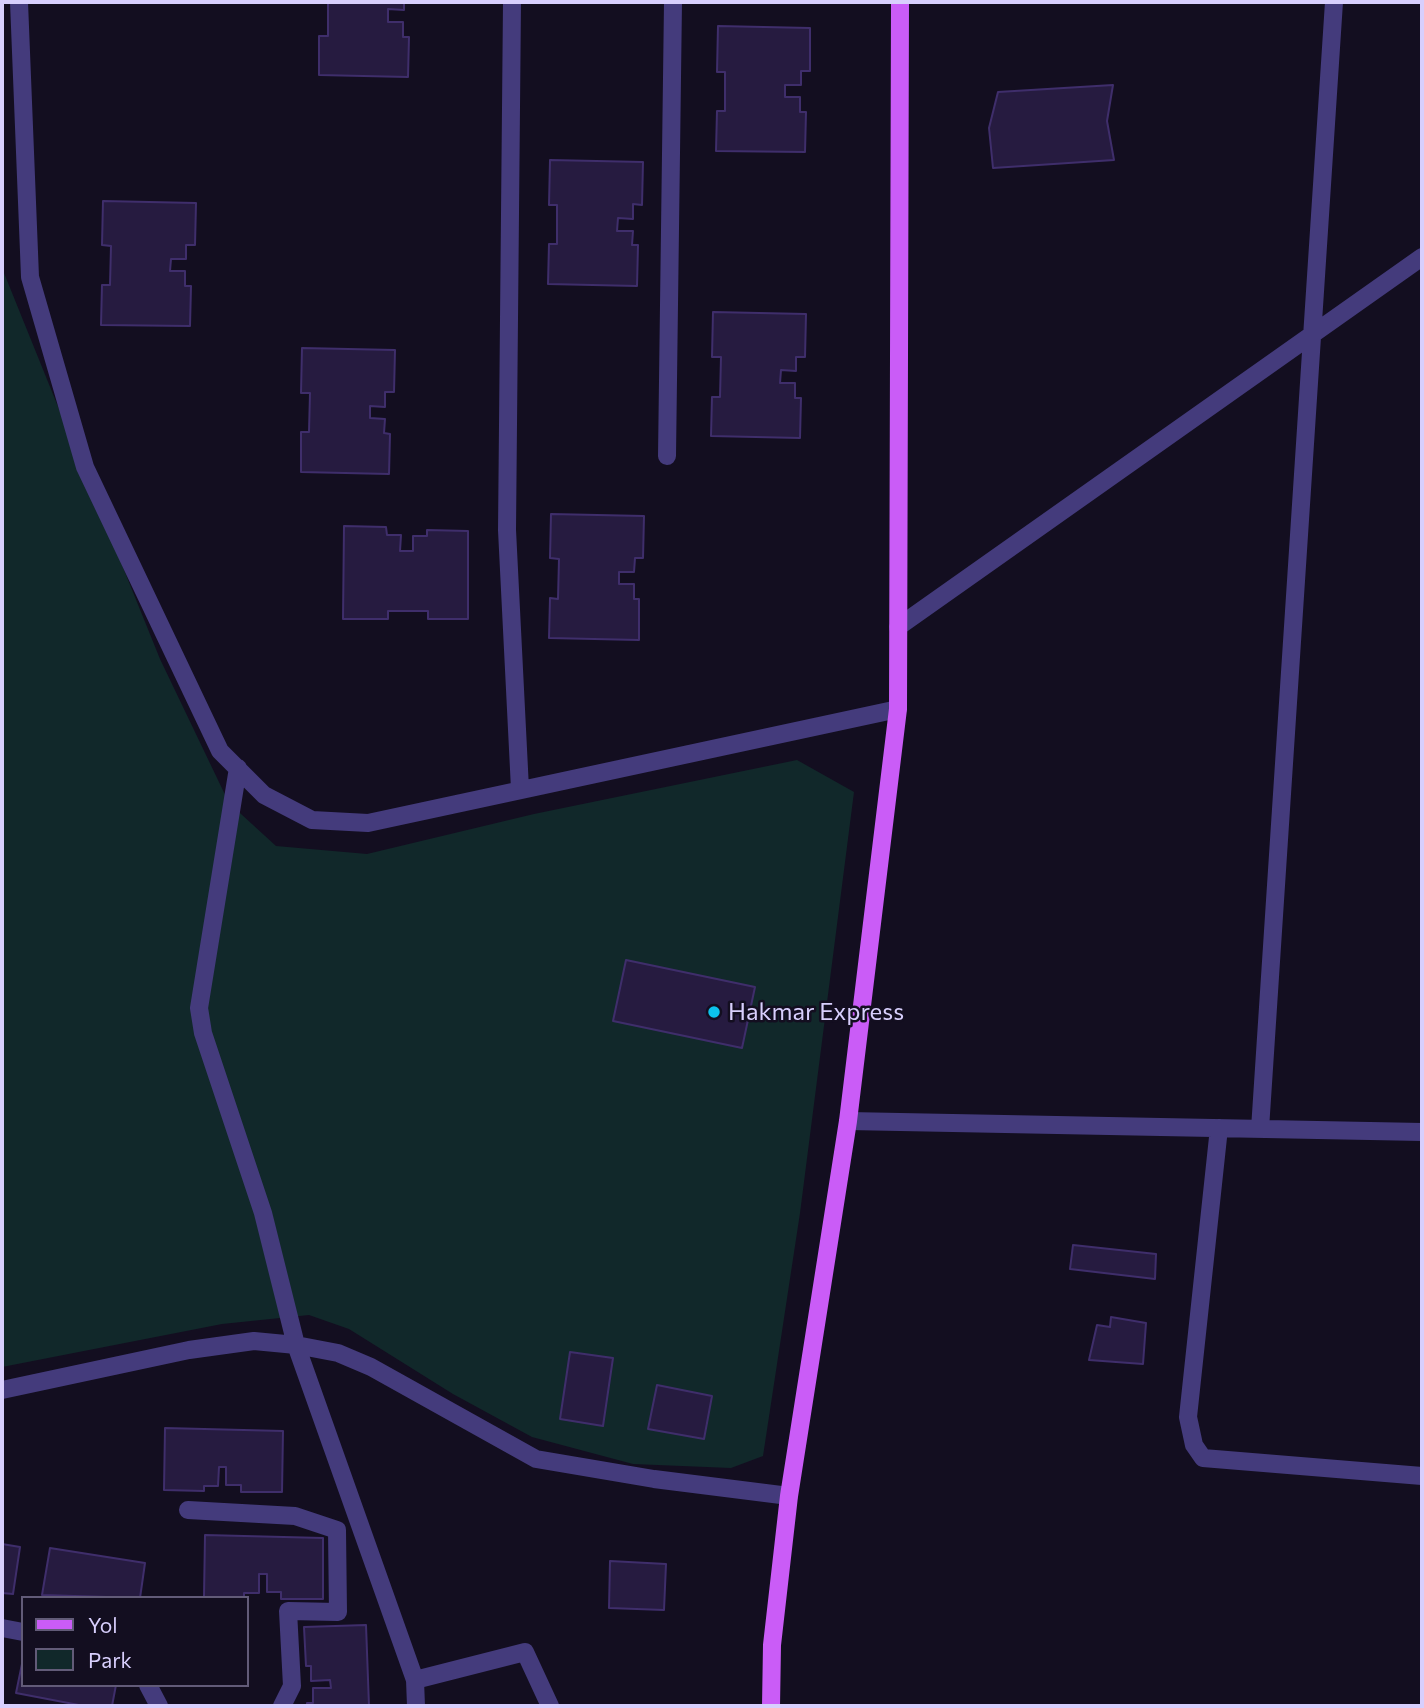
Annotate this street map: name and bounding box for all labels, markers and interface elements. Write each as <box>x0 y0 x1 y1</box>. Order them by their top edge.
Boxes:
place label: Hakmar Express <box>728 998 904 1026</box>
marker: Hakmar Express <box>706 1004 722 1020</box>
legend <box>21 1596 248 1687</box>
text: Yol <box>88 1612 118 1637</box>
text: Park <box>88 1647 132 1672</box>

